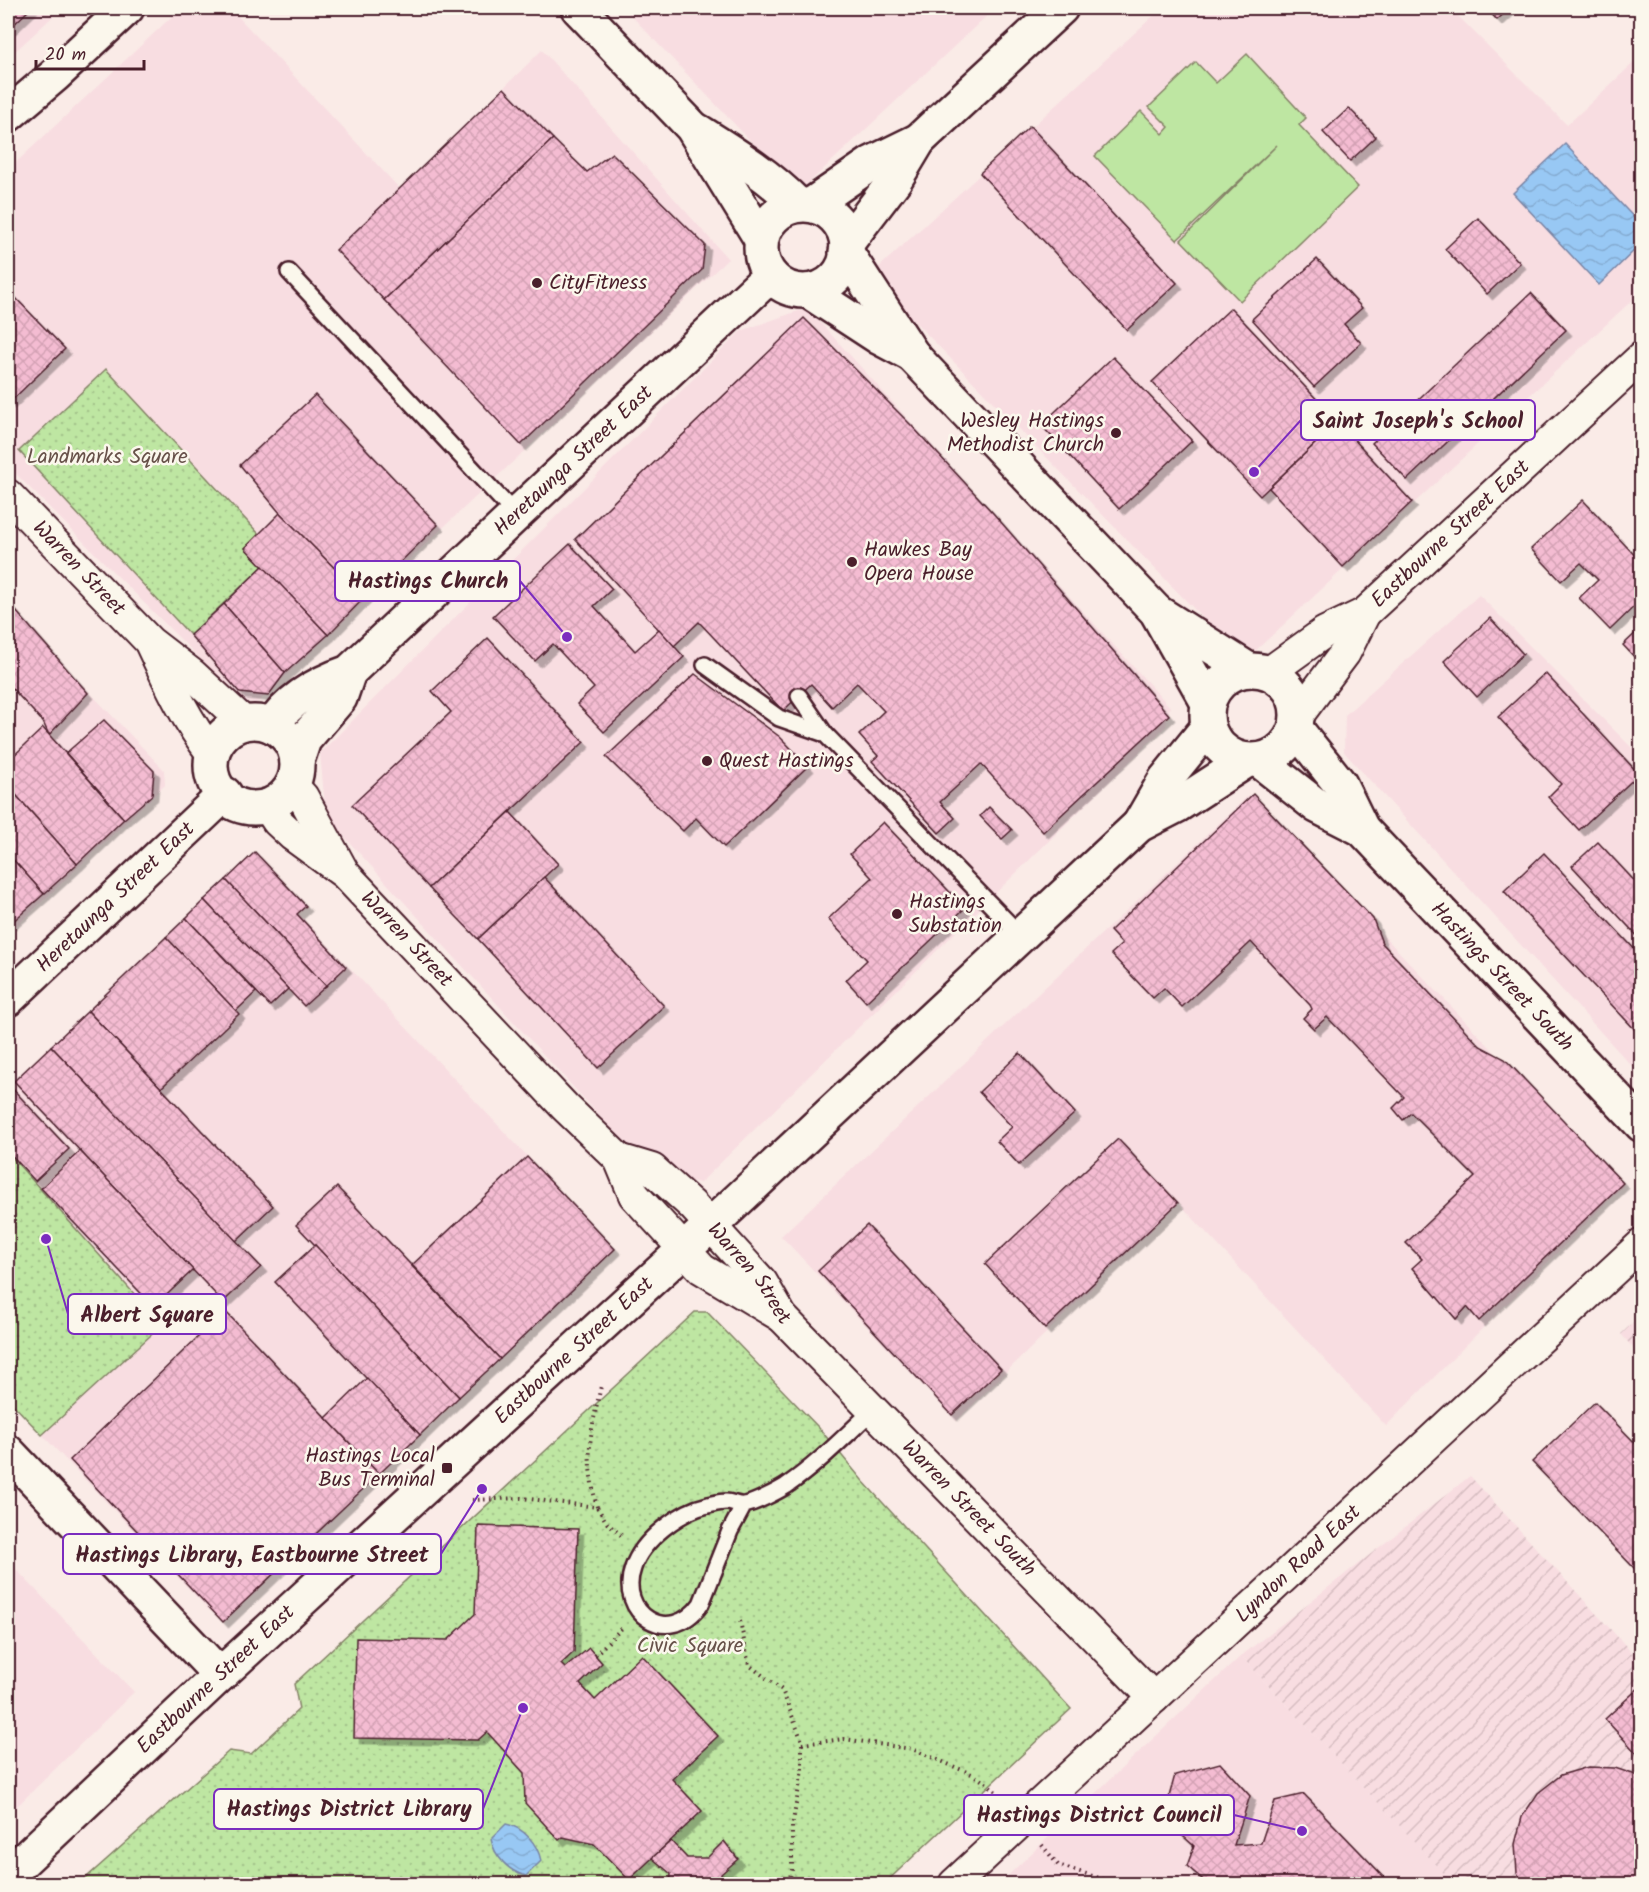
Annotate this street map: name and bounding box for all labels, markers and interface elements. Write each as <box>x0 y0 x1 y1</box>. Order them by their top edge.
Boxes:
scale bar <box>36 33 144 71</box>
text: 20 m <box>45 41 86 70</box>
place label: CityFitness <box>549 267 647 300</box>
marker: CityFitness <box>530 276 544 290</box>
street label: Heretaunga Street East <box>486 377 661 544</box>
callout: Saint Joseph's School <box>1301 400 1535 440</box>
place label: Wesley Hastings Methodist Church <box>947 405 1104 462</box>
text: Saint Joseph's School <box>1313 405 1523 440</box>
marker: Wesley Hastings Methodist Church <box>1109 426 1123 440</box>
park label: Landmarks Square <box>26 441 188 474</box>
street label: Eastbourne Street East <box>1363 451 1538 616</box>
street label: Warren Street <box>24 513 134 625</box>
place label: Hawkes Bay Opera House <box>864 534 974 591</box>
marker: Hawkes Bay Opera House <box>845 555 859 569</box>
callout: Hastings Church <box>335 561 520 601</box>
text: Hastings Church <box>348 565 508 600</box>
place label: Quest Hastings <box>719 745 854 778</box>
marker: Quest Hastings <box>700 754 714 768</box>
street label: Heretaunga Street East <box>28 813 203 981</box>
street label: Warren Street <box>352 883 461 996</box>
place label: Hastings Substation <box>909 886 1002 943</box>
street label: Hastings Street South <box>1422 894 1581 1060</box>
marker: Hastings Substation <box>890 907 904 921</box>
street label: Warren Street <box>699 1215 799 1334</box>
street label: Eastbourne Street East <box>486 1268 662 1433</box>
callout: Albert Square <box>68 1294 226 1334</box>
text: Albert Square <box>80 1299 214 1334</box>
street label: Warren Street South <box>894 1432 1044 1585</box>
place label: Hastings Local Bus Terminal <box>305 1440 435 1497</box>
marker: Hastings Local Bus Terminal <box>440 1461 454 1475</box>
street label: Lyndon Road East <box>1228 1496 1369 1631</box>
callout: Hastings Library, Eastbourne Street <box>63 1534 441 1574</box>
text: Hastings Library, Eastbourne Street <box>75 1539 430 1574</box>
street label: Eastbourne Street East <box>129 1597 303 1763</box>
park label: Civic Square <box>637 1630 744 1663</box>
callout: Hastings District Library <box>214 1789 483 1829</box>
text: Hastings District Library <box>226 1793 472 1828</box>
callout: Hastings District Council <box>964 1795 1234 1835</box>
text: Hastings District Council <box>976 1799 1222 1834</box>

